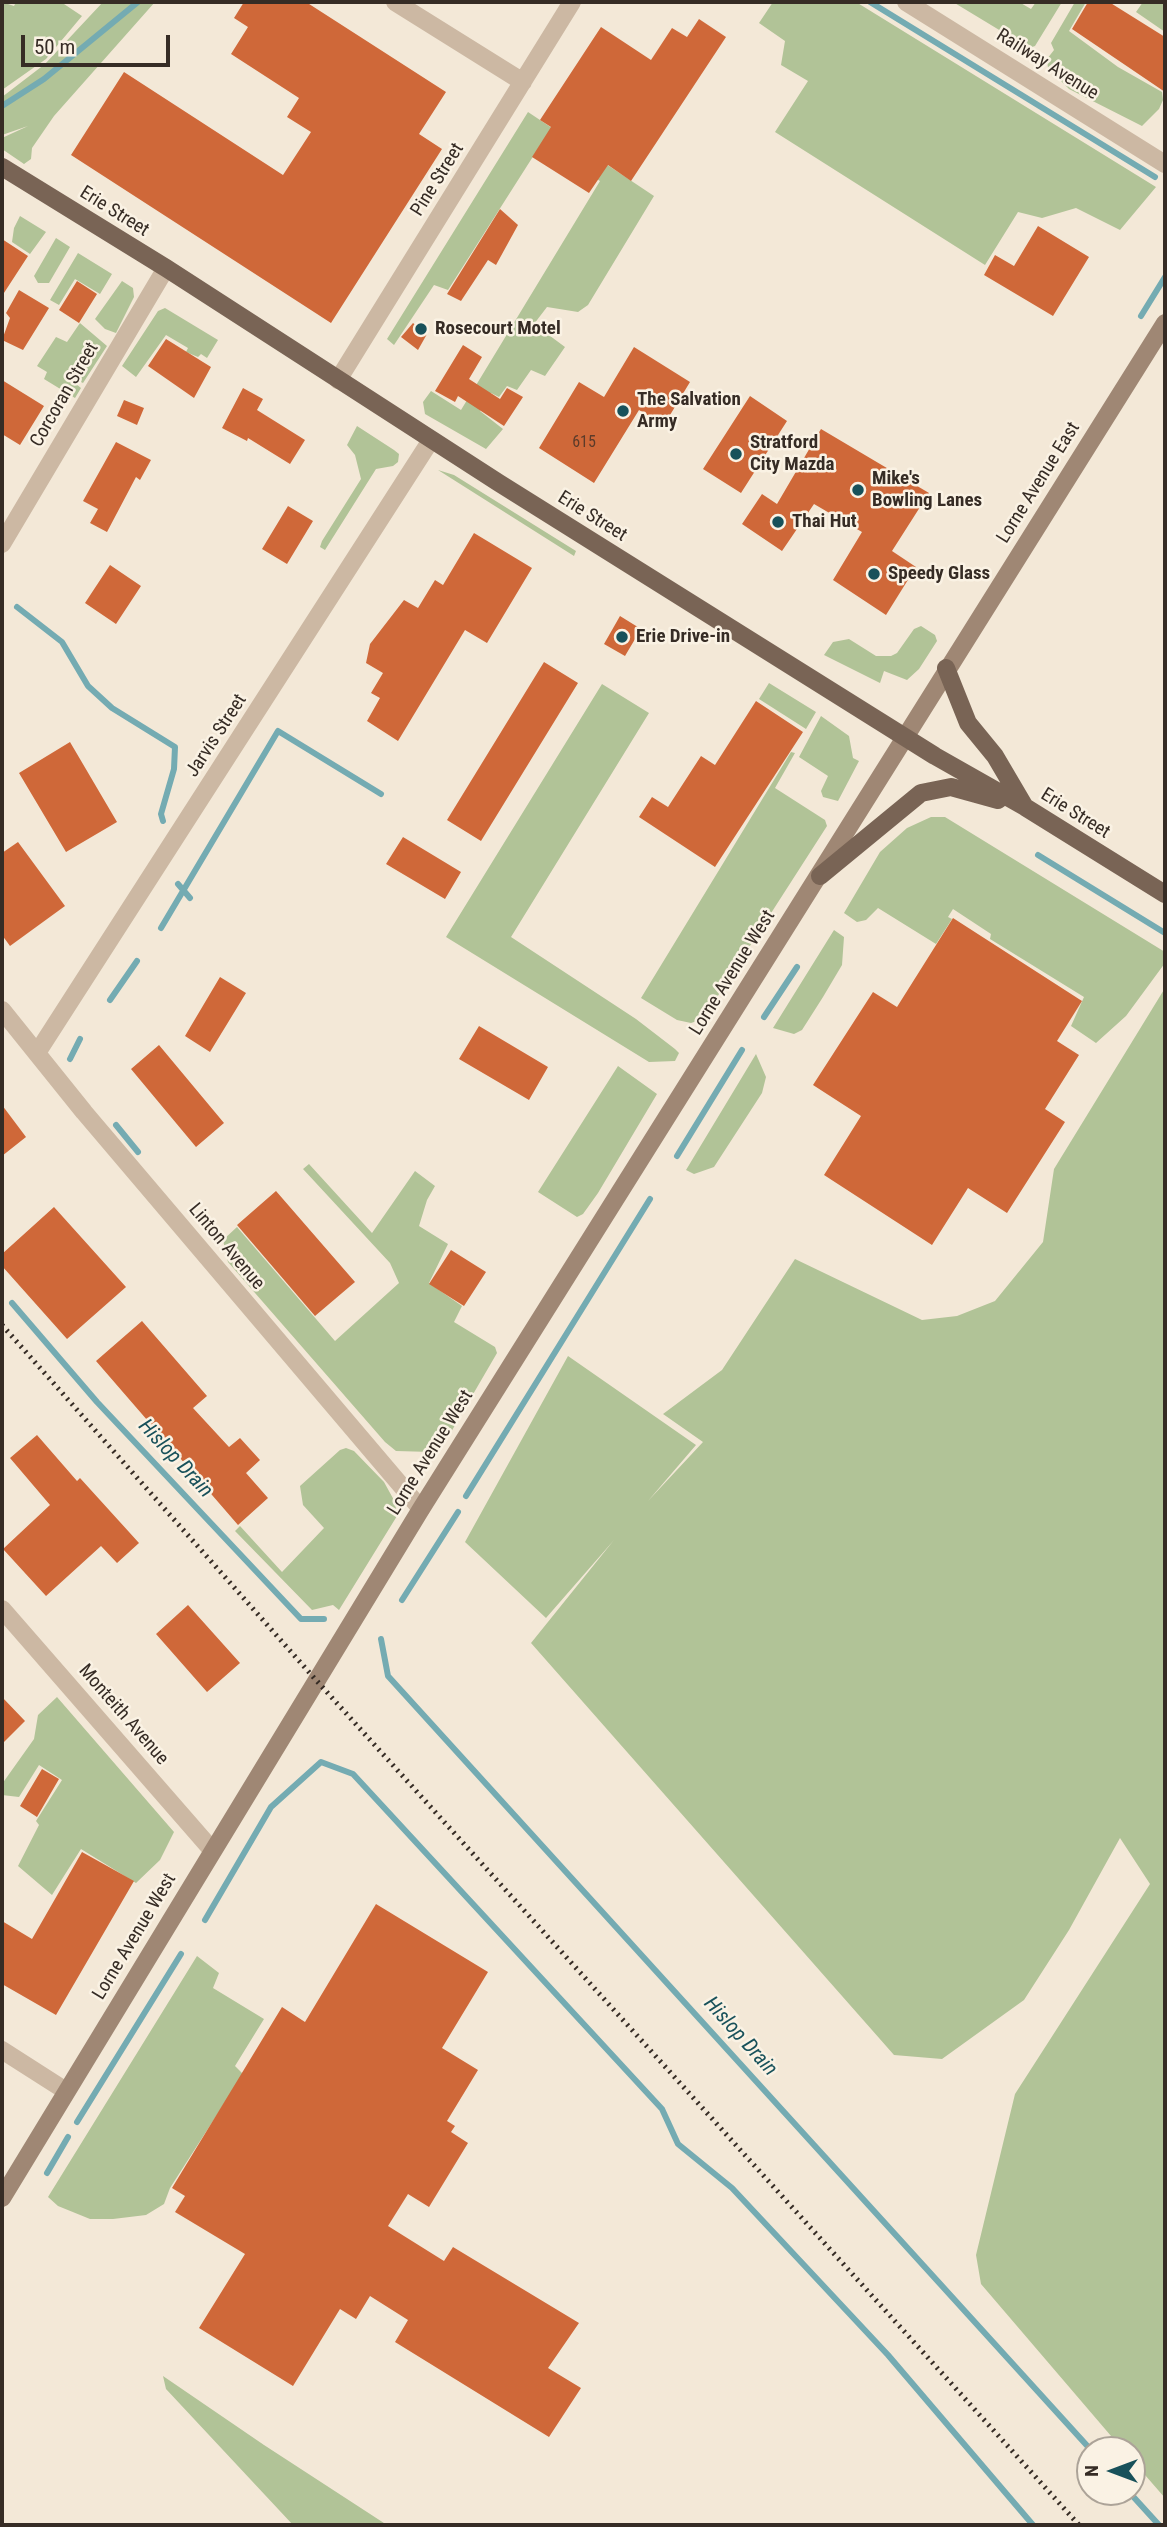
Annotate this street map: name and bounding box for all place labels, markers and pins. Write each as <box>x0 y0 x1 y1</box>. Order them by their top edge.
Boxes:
place label: Rosecourt Motel <box>435 318 561 340</box>
marker: Rosecourt Motel <box>413 321 429 337</box>
place label: The Salvation Army <box>637 389 741 433</box>
marker: The Salvation Army <box>615 403 631 419</box>
place label: Stratford City Mazda <box>750 432 834 476</box>
marker: Stratford City Mazda <box>728 446 744 462</box>
place label: Mike's Bowling Lanes <box>872 468 982 512</box>
marker: Mike's Bowling Lanes <box>850 482 866 498</box>
place label: Thai Hut <box>792 511 857 533</box>
marker: Thai Hut <box>770 514 786 530</box>
place label: Speedy Glass <box>888 563 990 585</box>
marker: Speedy Glass <box>866 566 882 582</box>
place label: Erie Drive-in <box>636 626 730 648</box>
marker: Erie Drive-in <box>614 629 630 645</box>

